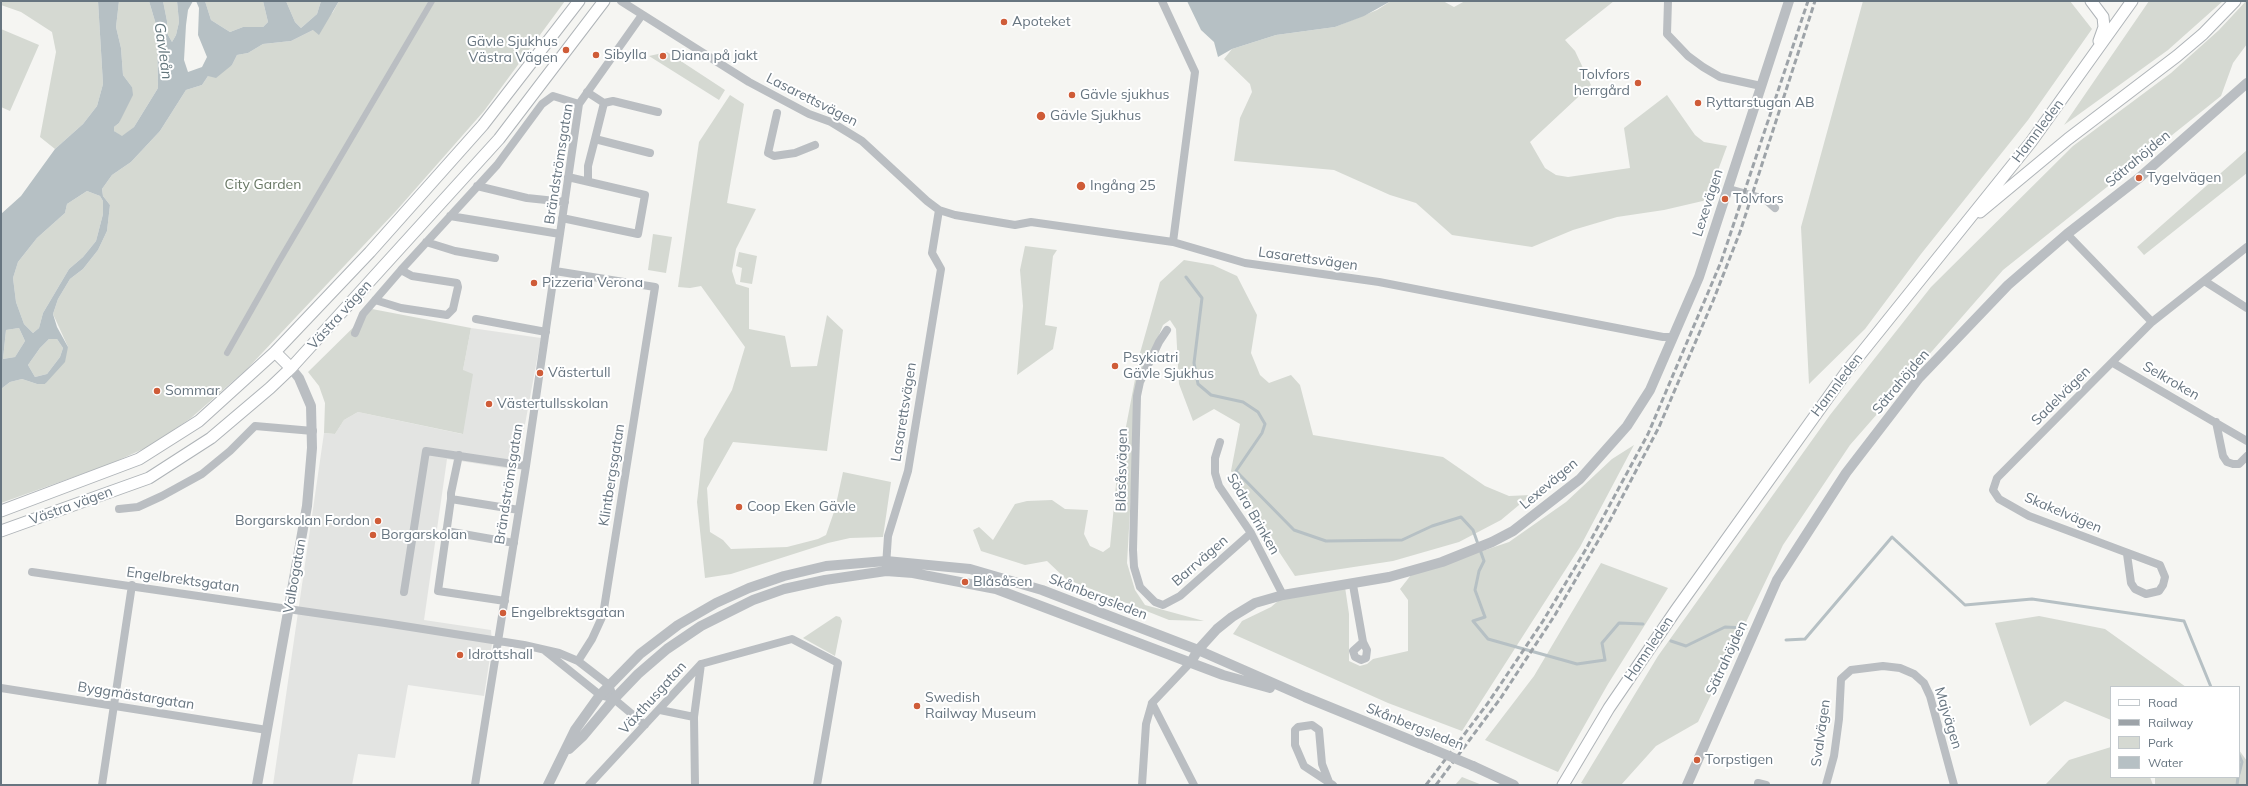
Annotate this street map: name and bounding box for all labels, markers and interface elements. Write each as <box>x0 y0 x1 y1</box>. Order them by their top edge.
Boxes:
place label: Apoteket <box>1012 14 1071 30</box>
marker: Apoteket <box>999 17 1009 27</box>
water label: Gavleån <box>150 21 176 81</box>
place label: Gävle Sjukhus Västra Vägen <box>467 34 558 66</box>
marker: Gävle Sjukhus Västra Vägen <box>561 45 571 55</box>
place label: Sibylla <box>604 47 647 63</box>
place label: Diana på jakt <box>671 48 758 64</box>
marker: Sibylla <box>591 50 601 60</box>
marker: Diana på jakt <box>658 51 668 61</box>
place label: Tolvfors herrgård <box>1574 67 1630 100</box>
street label: Lasarettsvägen <box>763 70 861 130</box>
marker: Tolvfors herrgård <box>1633 78 1643 88</box>
place label: Gävle sjukhus <box>1080 87 1169 103</box>
marker: Gävle sjukhus <box>1067 90 1077 100</box>
place label: Ryttarstugan AB <box>1706 95 1815 111</box>
street label: Hamnleden <box>2009 96 2067 166</box>
marker: Ryttarstugan AB <box>1693 98 1703 108</box>
street label: Brändströmsgatan <box>541 102 577 226</box>
place label: Gävle Sjukhus <box>1050 108 1141 124</box>
marker: Gävle Sjukhus <box>1035 110 1047 122</box>
street label: Sätrahöjden <box>2102 127 2174 191</box>
street label: Lexevägen <box>1689 167 1727 239</box>
place label: Tygelvägen <box>2147 170 2221 186</box>
marker: Tygelvägen <box>2134 173 2144 183</box>
park label: City Garden <box>225 177 301 193</box>
place label: Ingång 25 <box>1090 178 1156 194</box>
marker: Ingång 25 <box>1075 180 1087 192</box>
place label: Tolvfors <box>1733 191 1784 207</box>
marker: Tolvfors <box>1720 194 1730 204</box>
street label: Lasarettsvägen <box>1257 244 1359 274</box>
place label: Pizzeria Verona <box>542 275 643 291</box>
street label: Västra vägen <box>305 277 375 353</box>
marker: Pizzeria Verona <box>529 278 539 288</box>
street label: Sätrahöjden <box>1869 346 1933 418</box>
place label: Psykiatri Gävle Sjukhus <box>1123 350 1214 382</box>
street label: Hamnleden <box>1808 350 1866 420</box>
street label: Selkroken <box>2140 358 2202 404</box>
street label: Lasarettsvägen <box>888 361 920 463</box>
marker: Psykiatri Gävle Sjukhus <box>1110 361 1120 371</box>
street label: Sadelvägen <box>2028 363 2094 429</box>
place label: Västertull <box>548 365 611 381</box>
marker: Västertull <box>535 368 545 378</box>
place label: Sommar <box>165 383 220 399</box>
marker: Sommar <box>152 386 162 396</box>
place label: Västertullsskolan <box>497 396 608 412</box>
marker: Västertullsskolan <box>484 399 494 409</box>
street label: Brändströmsgatan <box>491 422 527 546</box>
street label: Klintbergsgatan <box>596 423 628 527</box>
street label: Blåsåsvägen <box>1113 428 1131 512</box>
street label: Lexevägen <box>1517 455 1581 513</box>
street label: Södra Brinken <box>1223 470 1283 558</box>
street label: Västra vägen <box>27 483 115 529</box>
street label: Skakelvägen <box>2022 489 2104 537</box>
place label: Coop Eken Gävle <box>747 499 856 515</box>
marker: Coop Eken Gävle <box>734 502 744 512</box>
place label: Borgarskolan Fordon <box>235 513 370 529</box>
marker: Borgarskolan Fordon <box>373 516 383 526</box>
place label: Borgarskolan <box>381 527 467 543</box>
marker: Borgarskolan <box>368 530 378 540</box>
street label: Barrvägen <box>1169 532 1231 590</box>
street label: Valbogatan <box>280 537 310 615</box>
street label: Engelbrektsgatan <box>125 564 241 596</box>
street label: Skånbergsleden <box>1046 571 1150 623</box>
place label: Blåsåsen <box>973 574 1032 590</box>
marker: Blåsåsen <box>960 577 970 587</box>
place label: Engelbrektsgatan <box>511 605 625 621</box>
marker: Engelbrektsgatan <box>498 608 508 618</box>
street label: Hamnleden <box>1621 613 1677 685</box>
street label: Sätrahöjden <box>1703 619 1751 697</box>
place label: Idrottshall <box>468 647 533 663</box>
marker: Idrottshall <box>455 650 465 660</box>
street label: Växthusgatan <box>616 658 690 738</box>
street label: Byggmästargatan <box>76 678 196 714</box>
street label: Majvägen <box>1931 685 1965 751</box>
legend <box>2110 686 2240 778</box>
place label: Swedish Railway Museum <box>925 690 1036 722</box>
text: Road <box>2148 695 2177 710</box>
street label: Svalvägen <box>1808 698 1834 768</box>
street label: Skånbergsleden <box>1364 700 1466 754</box>
marker: Swedish Railway Museum <box>912 701 922 711</box>
text: Railway <box>2148 715 2193 730</box>
text: Park <box>2148 735 2173 750</box>
place label: Torpstigen <box>1705 752 1773 768</box>
marker: Torpstigen <box>1692 755 1702 765</box>
text: Water <box>2148 755 2183 770</box>

